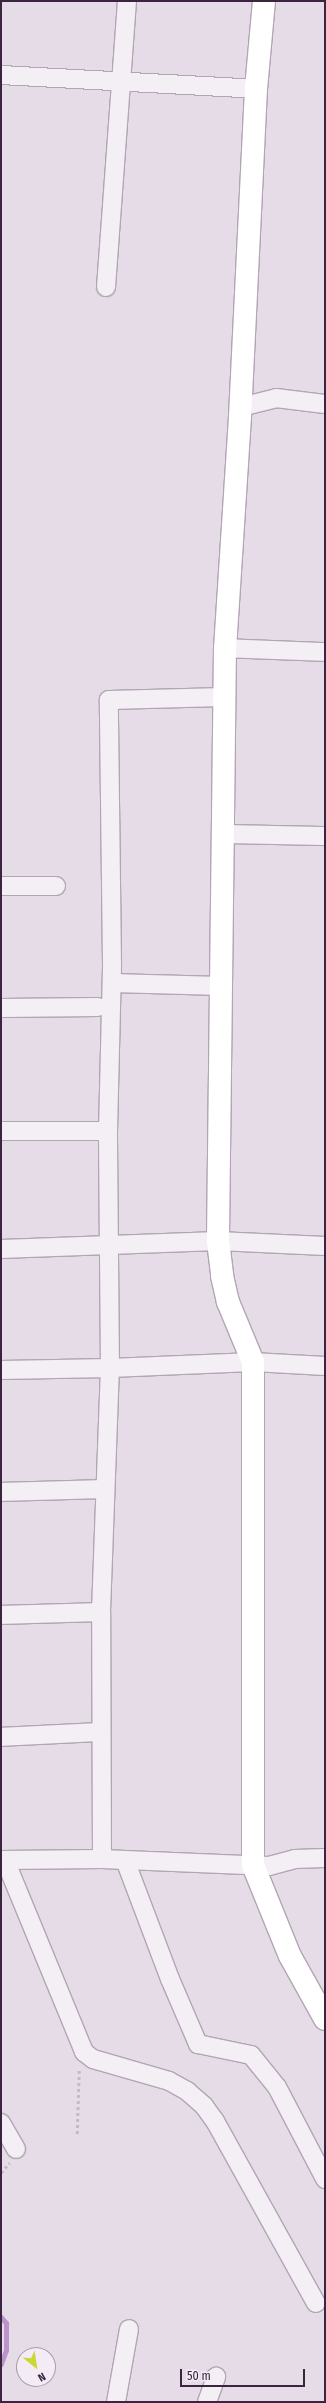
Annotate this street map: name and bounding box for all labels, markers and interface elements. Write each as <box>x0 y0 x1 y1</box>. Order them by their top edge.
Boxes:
north arrow <box>16 2347 56 2387</box>
scale bar <box>182 2361 307 2387</box>
text: 50 m <box>187 2369 211 2383</box>
text: N <box>36 2370 48 2384</box>

